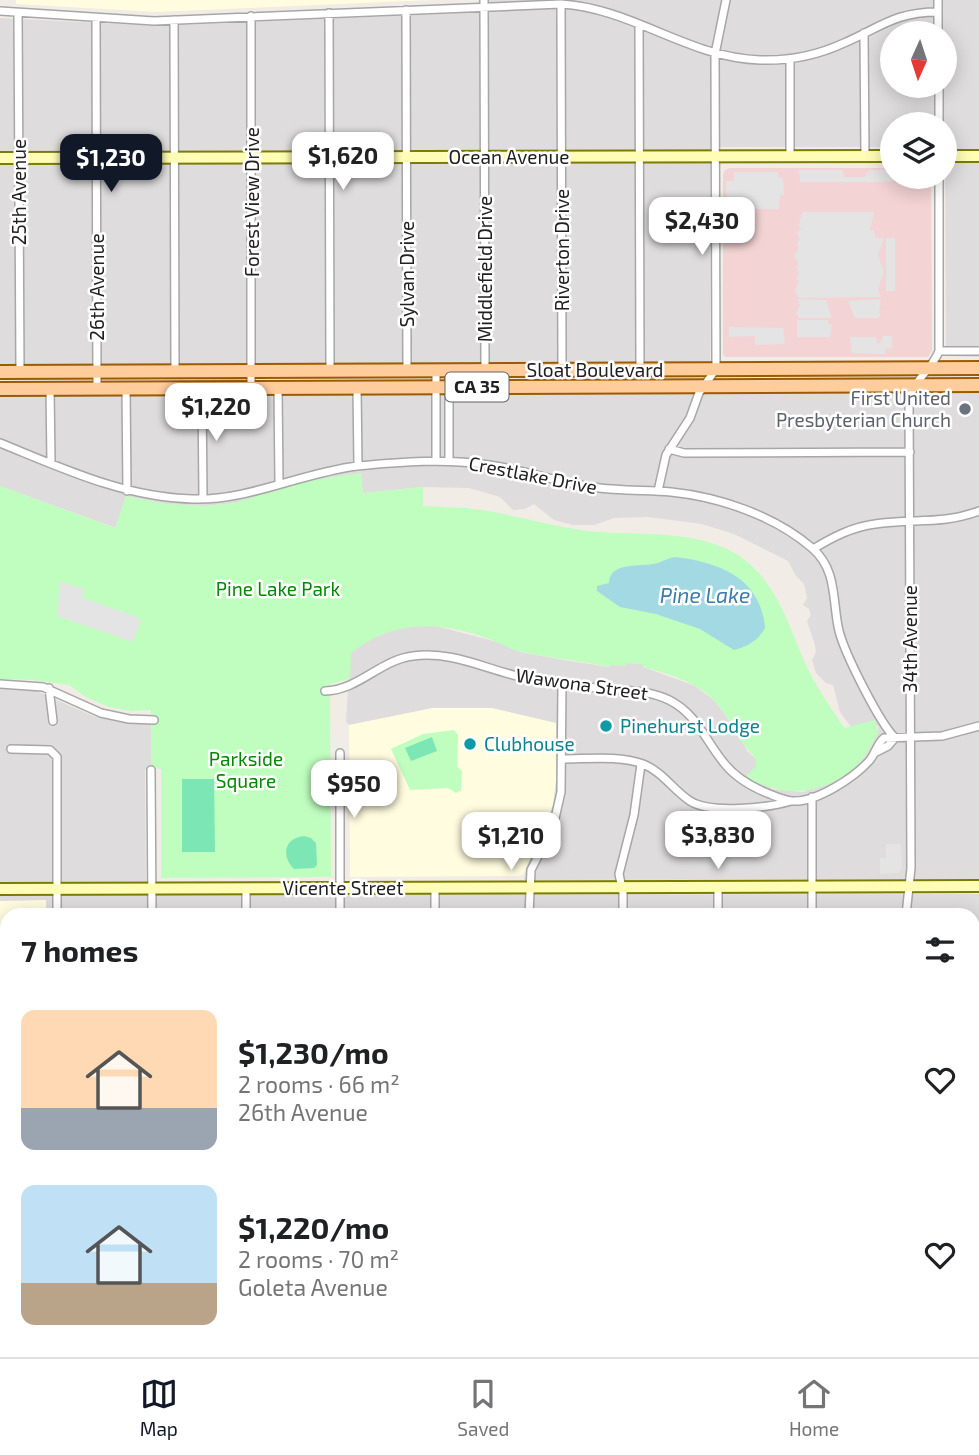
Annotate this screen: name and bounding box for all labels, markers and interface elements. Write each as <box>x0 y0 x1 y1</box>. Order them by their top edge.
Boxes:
north arrow <box>880 21 957 98</box>
map controls <box>880 21 957 189</box>
button: layers <box>880 112 957 189</box>
street label: Forest View Drive <box>240 127 263 277</box>
pin: $1,620 <box>286 132 400 192</box>
pin: $1,230 <box>54 134 168 194</box>
street label: 25th Avenue <box>7 139 30 245</box>
text: $1,620 <box>308 141 378 169</box>
text: $1,230 <box>76 143 146 171</box>
street label: Ocean Avenue <box>449 145 569 168</box>
street label: Riverton Drive <box>550 189 573 311</box>
street label: Middlefield Drive <box>473 196 496 342</box>
pin: $2,430 <box>645 198 759 257</box>
text: $2,430 <box>665 206 739 234</box>
street label: Sylvan Drive <box>395 221 418 327</box>
street label: 26th Avenue <box>85 233 108 341</box>
street label: Sloat Boulevard <box>527 358 663 381</box>
road number: CA 35 <box>446 372 508 402</box>
pin: $1,220 <box>159 384 273 443</box>
place label: First United Presbyterian Church <box>776 386 951 431</box>
text: $1,220 <box>181 392 251 420</box>
marker: First United Presbyterian Church <box>957 401 973 417</box>
street label: Crestlake Drive <box>467 451 599 498</box>
park label: Pine Lake Park <box>216 577 340 600</box>
water label: Pine Lake <box>660 582 750 607</box>
street label: 34th Avenue <box>898 585 921 693</box>
street label: Wawona Street <box>515 663 650 704</box>
place label: Pinehurst Lodge <box>620 714 760 737</box>
marker: Pinehurst Lodge <box>598 718 614 734</box>
place label: Clubhouse <box>484 732 575 755</box>
marker: Clubhouse <box>462 736 478 752</box>
park label: Parkside Square <box>209 747 283 792</box>
pin: $950 <box>313 760 395 820</box>
text: $950 <box>327 769 381 797</box>
pin: $1,210 <box>454 812 568 872</box>
pin: $3,830 <box>661 812 775 871</box>
text: $3,830 <box>681 820 755 848</box>
text: $1,210 <box>478 821 544 849</box>
street label: Vicente Street <box>282 876 404 899</box>
icon: filters <box>921 931 959 969</box>
text: 7 homes <box>21 932 138 968</box>
text: $1,230/mo <box>238 1034 389 1070</box>
icon: home <box>77 1038 161 1122</box>
icon: heart <box>921 1061 959 1099</box>
text: 2 rooms · 66 m² <box>238 1070 400 1098</box>
text: 26th Avenue <box>238 1098 368 1126</box>
text: $1,220/mo <box>238 1209 389 1245</box>
icon: home <box>77 1213 161 1297</box>
icon: heart <box>921 1236 959 1274</box>
text: 2 rooms · 70 m² <box>238 1245 399 1273</box>
text: Goleta Avenue <box>238 1273 388 1301</box>
tab: Map <box>140 1375 178 1440</box>
tab: Saved <box>457 1375 509 1440</box>
tab: Home <box>789 1375 839 1440</box>

